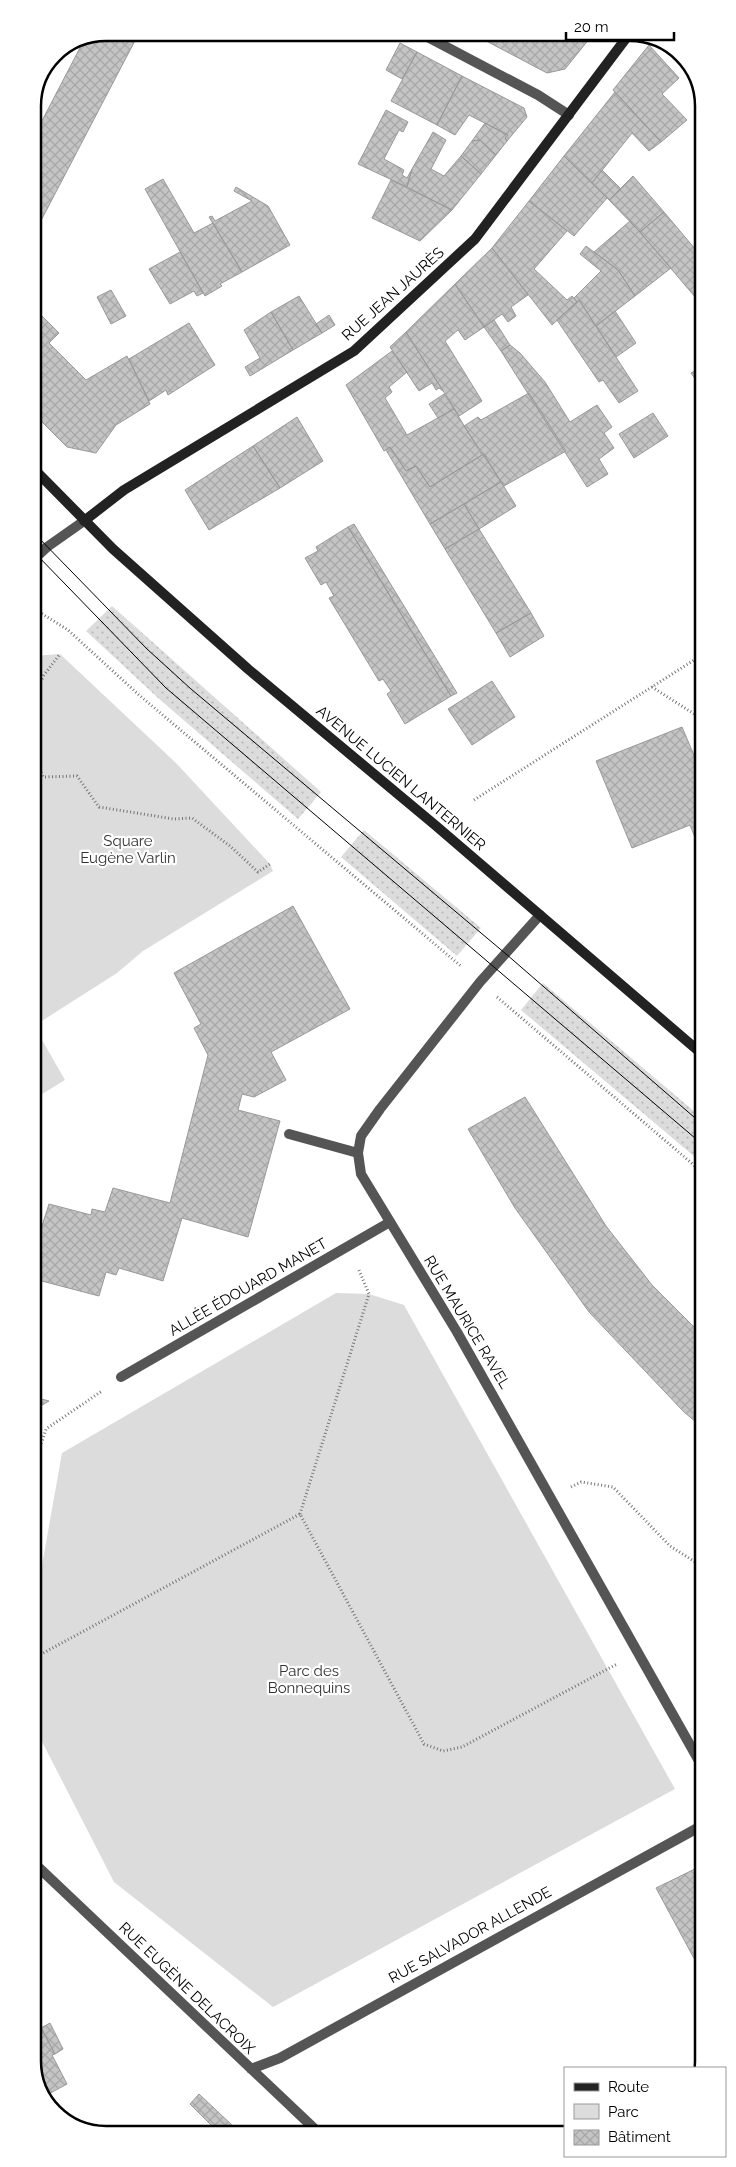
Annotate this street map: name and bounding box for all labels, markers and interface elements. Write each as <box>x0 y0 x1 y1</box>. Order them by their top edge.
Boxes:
scale bar <box>566 10 674 42</box>
text: 20 m <box>574 18 609 36</box>
street label: RUE JEAN JAURÈS <box>338 243 448 345</box>
street label: AVENUE LUCIEN LANTERNIER <box>313 702 489 854</box>
park label: Square Eugène Varlin <box>80 832 176 867</box>
street label: ALLÉE ÉDOUARD MANET <box>166 1234 330 1340</box>
street label: RUE MAURICE RAVEL <box>420 1252 514 1392</box>
park label: Parc des Bonnequins <box>268 1662 350 1697</box>
street label: RUE SALVADOR ALLENDE <box>386 1883 554 1987</box>
street label: RUE EUGÈNE DELACROIX <box>115 1918 259 2058</box>
legend <box>564 2067 726 2157</box>
text: Route <box>608 2078 649 2096</box>
text: Parc <box>608 2103 639 2121</box>
text: Bâtiment <box>608 2128 671 2146</box>

